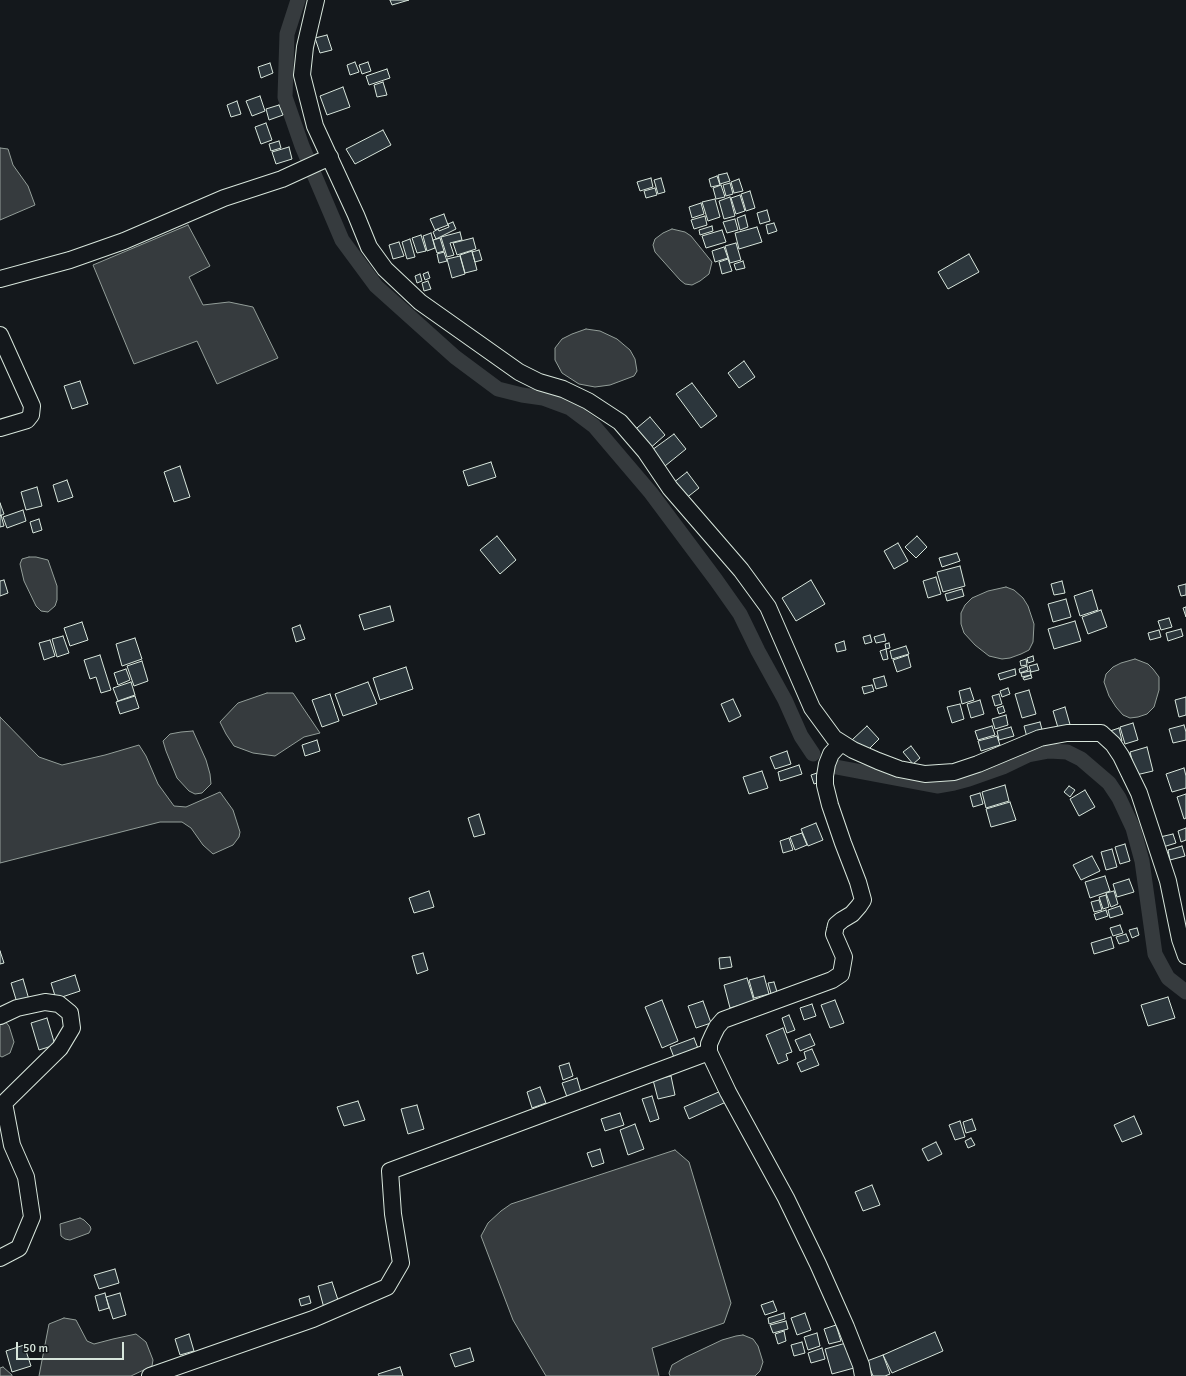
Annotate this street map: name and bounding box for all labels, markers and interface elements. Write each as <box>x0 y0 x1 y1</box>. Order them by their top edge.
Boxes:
scale bar <box>18 1334 126 1360</box>
text: 50 m <box>23 1341 48 1356</box>

